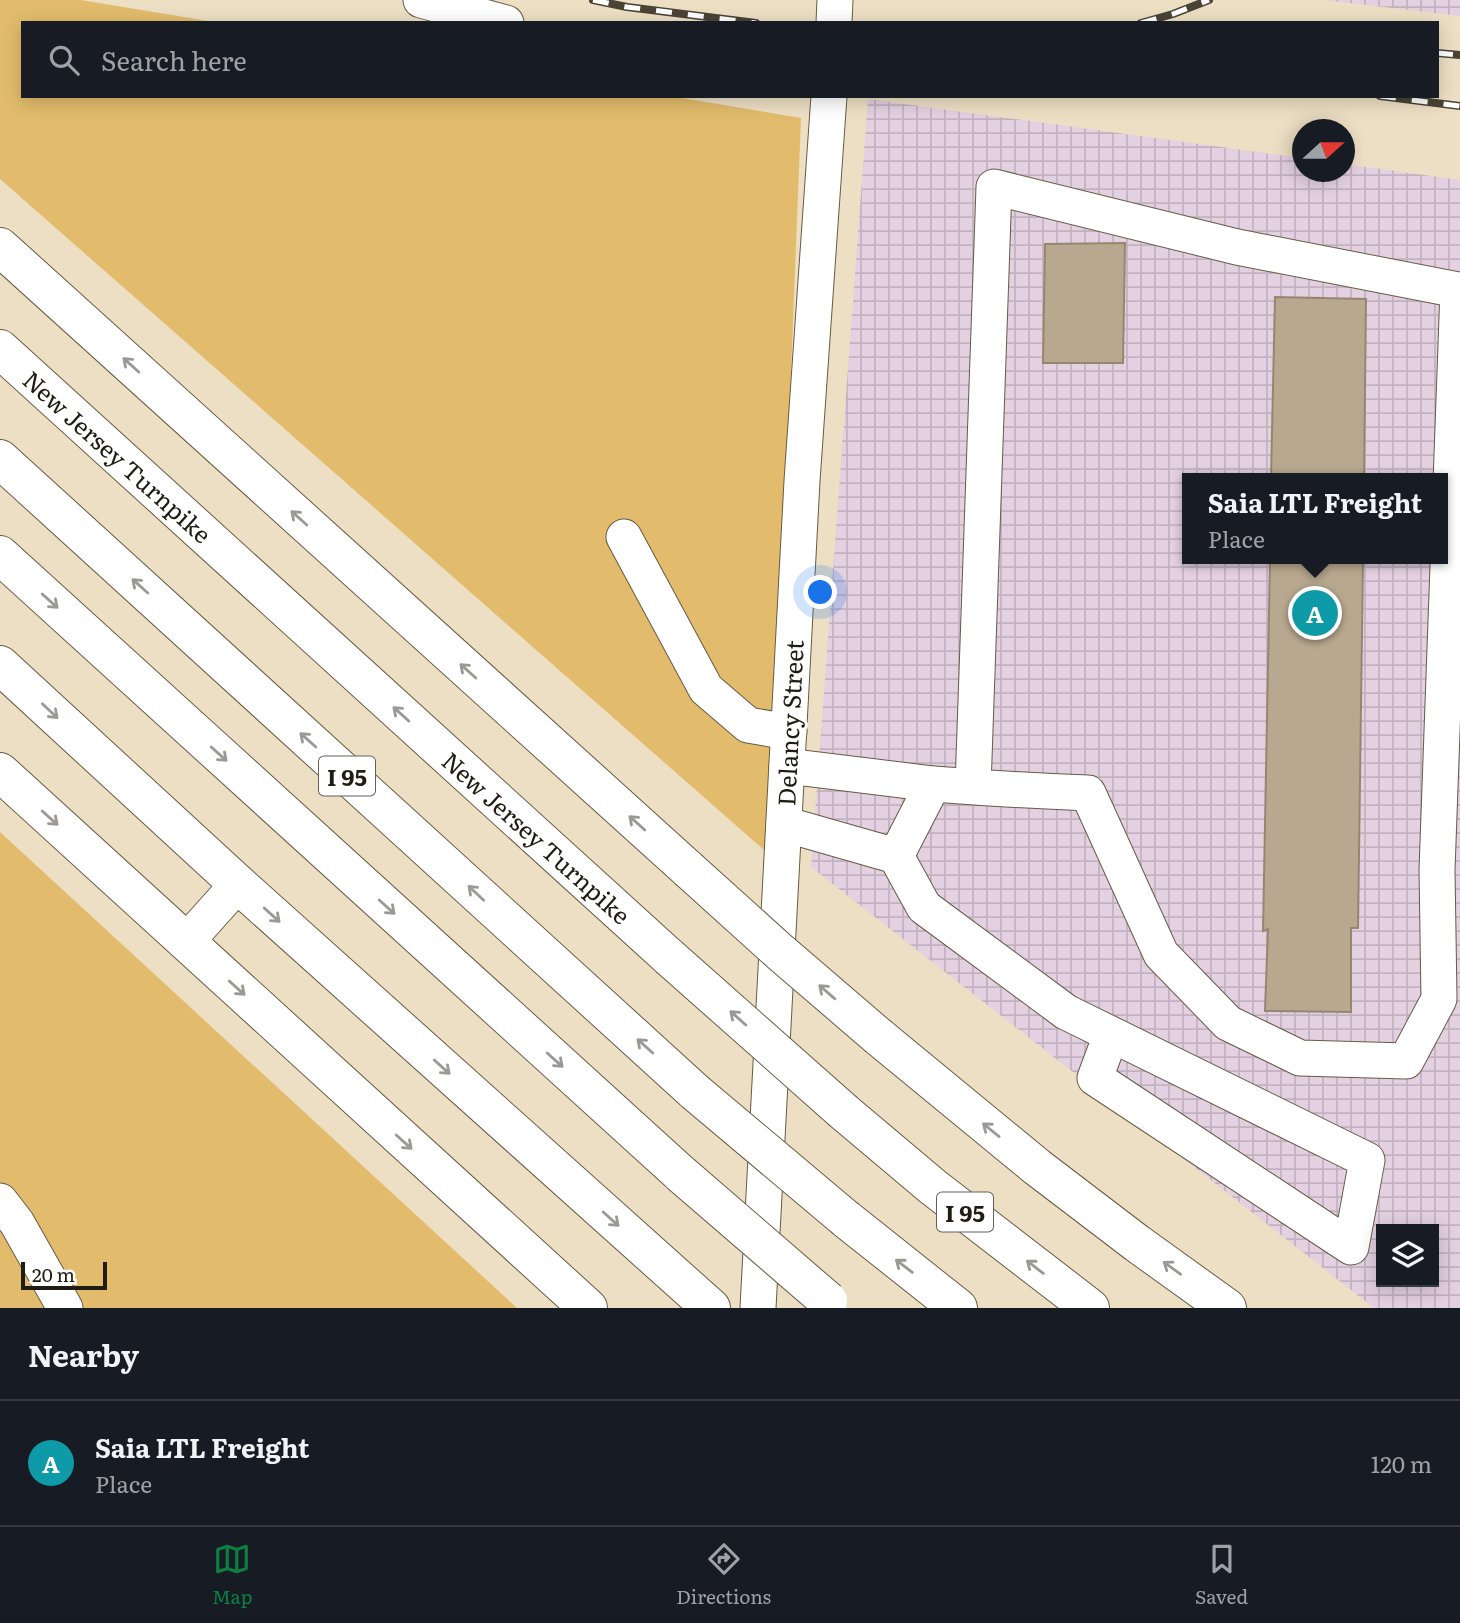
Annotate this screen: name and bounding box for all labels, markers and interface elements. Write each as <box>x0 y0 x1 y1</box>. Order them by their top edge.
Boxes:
search box <box>21 21 1439 98</box>
text: Search here <box>101 40 247 79</box>
icon: search <box>45 41 83 79</box>
north arrow <box>1292 119 1355 182</box>
one-way arrow <box>123 357 140 374</box>
street label: New Jersey Turnpike <box>16 362 220 550</box>
popup <box>1182 473 1448 564</box>
text: Saia LTL Freight <box>1208 482 1422 521</box>
one-way arrow <box>291 510 308 527</box>
text: Place <box>1208 521 1265 555</box>
your location <box>803 575 837 609</box>
one-way arrow <box>132 578 149 595</box>
pin: A <box>1292 587 1338 639</box>
one-way arrow <box>41 593 59 609</box>
street label: Delancy Street <box>767 639 811 807</box>
one-way arrow <box>459 663 477 679</box>
one-way arrow <box>41 703 58 720</box>
one-way arrow <box>393 706 410 723</box>
one-way arrow <box>300 731 317 748</box>
street label: New Jersey Turnpike <box>435 743 639 931</box>
one-way arrow <box>210 746 228 762</box>
road number: I 95 <box>319 756 375 796</box>
one-way arrow <box>41 810 59 826</box>
one-way arrow <box>629 815 646 832</box>
one-way arrow <box>468 884 485 901</box>
one-way arrow <box>378 899 395 916</box>
one-way arrow <box>263 906 281 922</box>
one-way arrow <box>228 980 246 996</box>
one-way arrow <box>818 984 836 1000</box>
one-way arrow <box>730 1009 747 1026</box>
one-way arrow <box>636 1038 654 1054</box>
one-way arrow <box>546 1052 563 1069</box>
one-way arrow <box>432 1059 450 1075</box>
one-way arrow <box>982 1122 1000 1138</box>
one-way arrow <box>395 1133 413 1149</box>
road number: I 95 <box>937 1192 993 1232</box>
one-way arrow <box>602 1211 620 1227</box>
map controls <box>1376 1224 1439 1287</box>
button: layers <box>1376 1224 1439 1287</box>
one-way arrow <box>896 1258 914 1273</box>
scale bar <box>21 1259 107 1291</box>
one-way arrow <box>1026 1259 1045 1274</box>
text: 20 m <box>32 1260 75 1288</box>
one-way arrow <box>1162 1261 1181 1276</box>
text: Nearby <box>28 1332 139 1376</box>
text: Saia LTL Freight <box>95 1427 309 1466</box>
text: A <box>42 1446 60 1480</box>
text: 120 m <box>1371 1446 1432 1480</box>
text: Place <box>95 1466 152 1500</box>
tab: Map <box>212 1540 252 1610</box>
tab: Directions <box>676 1540 771 1610</box>
tab: Saved <box>1195 1540 1248 1610</box>

